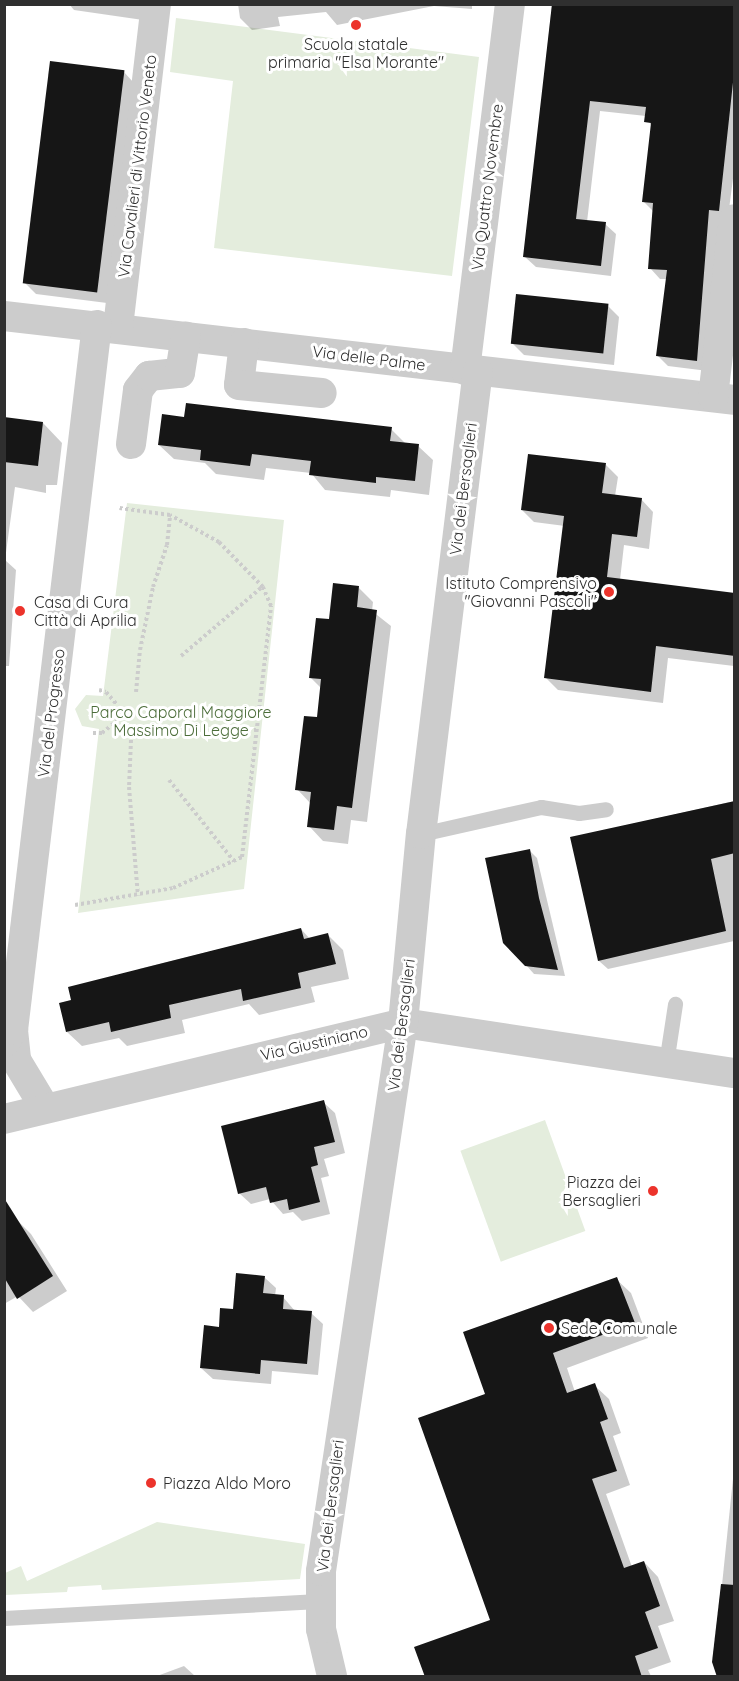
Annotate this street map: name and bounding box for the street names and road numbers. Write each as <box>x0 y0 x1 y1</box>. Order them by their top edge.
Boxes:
street label: Via Cavalieri di Vittorio Veneto <box>114 53 160 279</box>
street label: Via Quattro Novembre <box>467 103 507 271</box>
street label: Via delle Palme <box>311 342 427 374</box>
street label: Via dei Bersaglieri <box>445 422 481 556</box>
street label: Via del Progresso <box>34 648 68 778</box>
street label: Via dei Bersaglieri <box>383 958 419 1092</box>
street label: Via Giustiniano <box>259 1021 369 1065</box>
street label: Via dei Bersaglieri <box>312 1439 348 1573</box>

